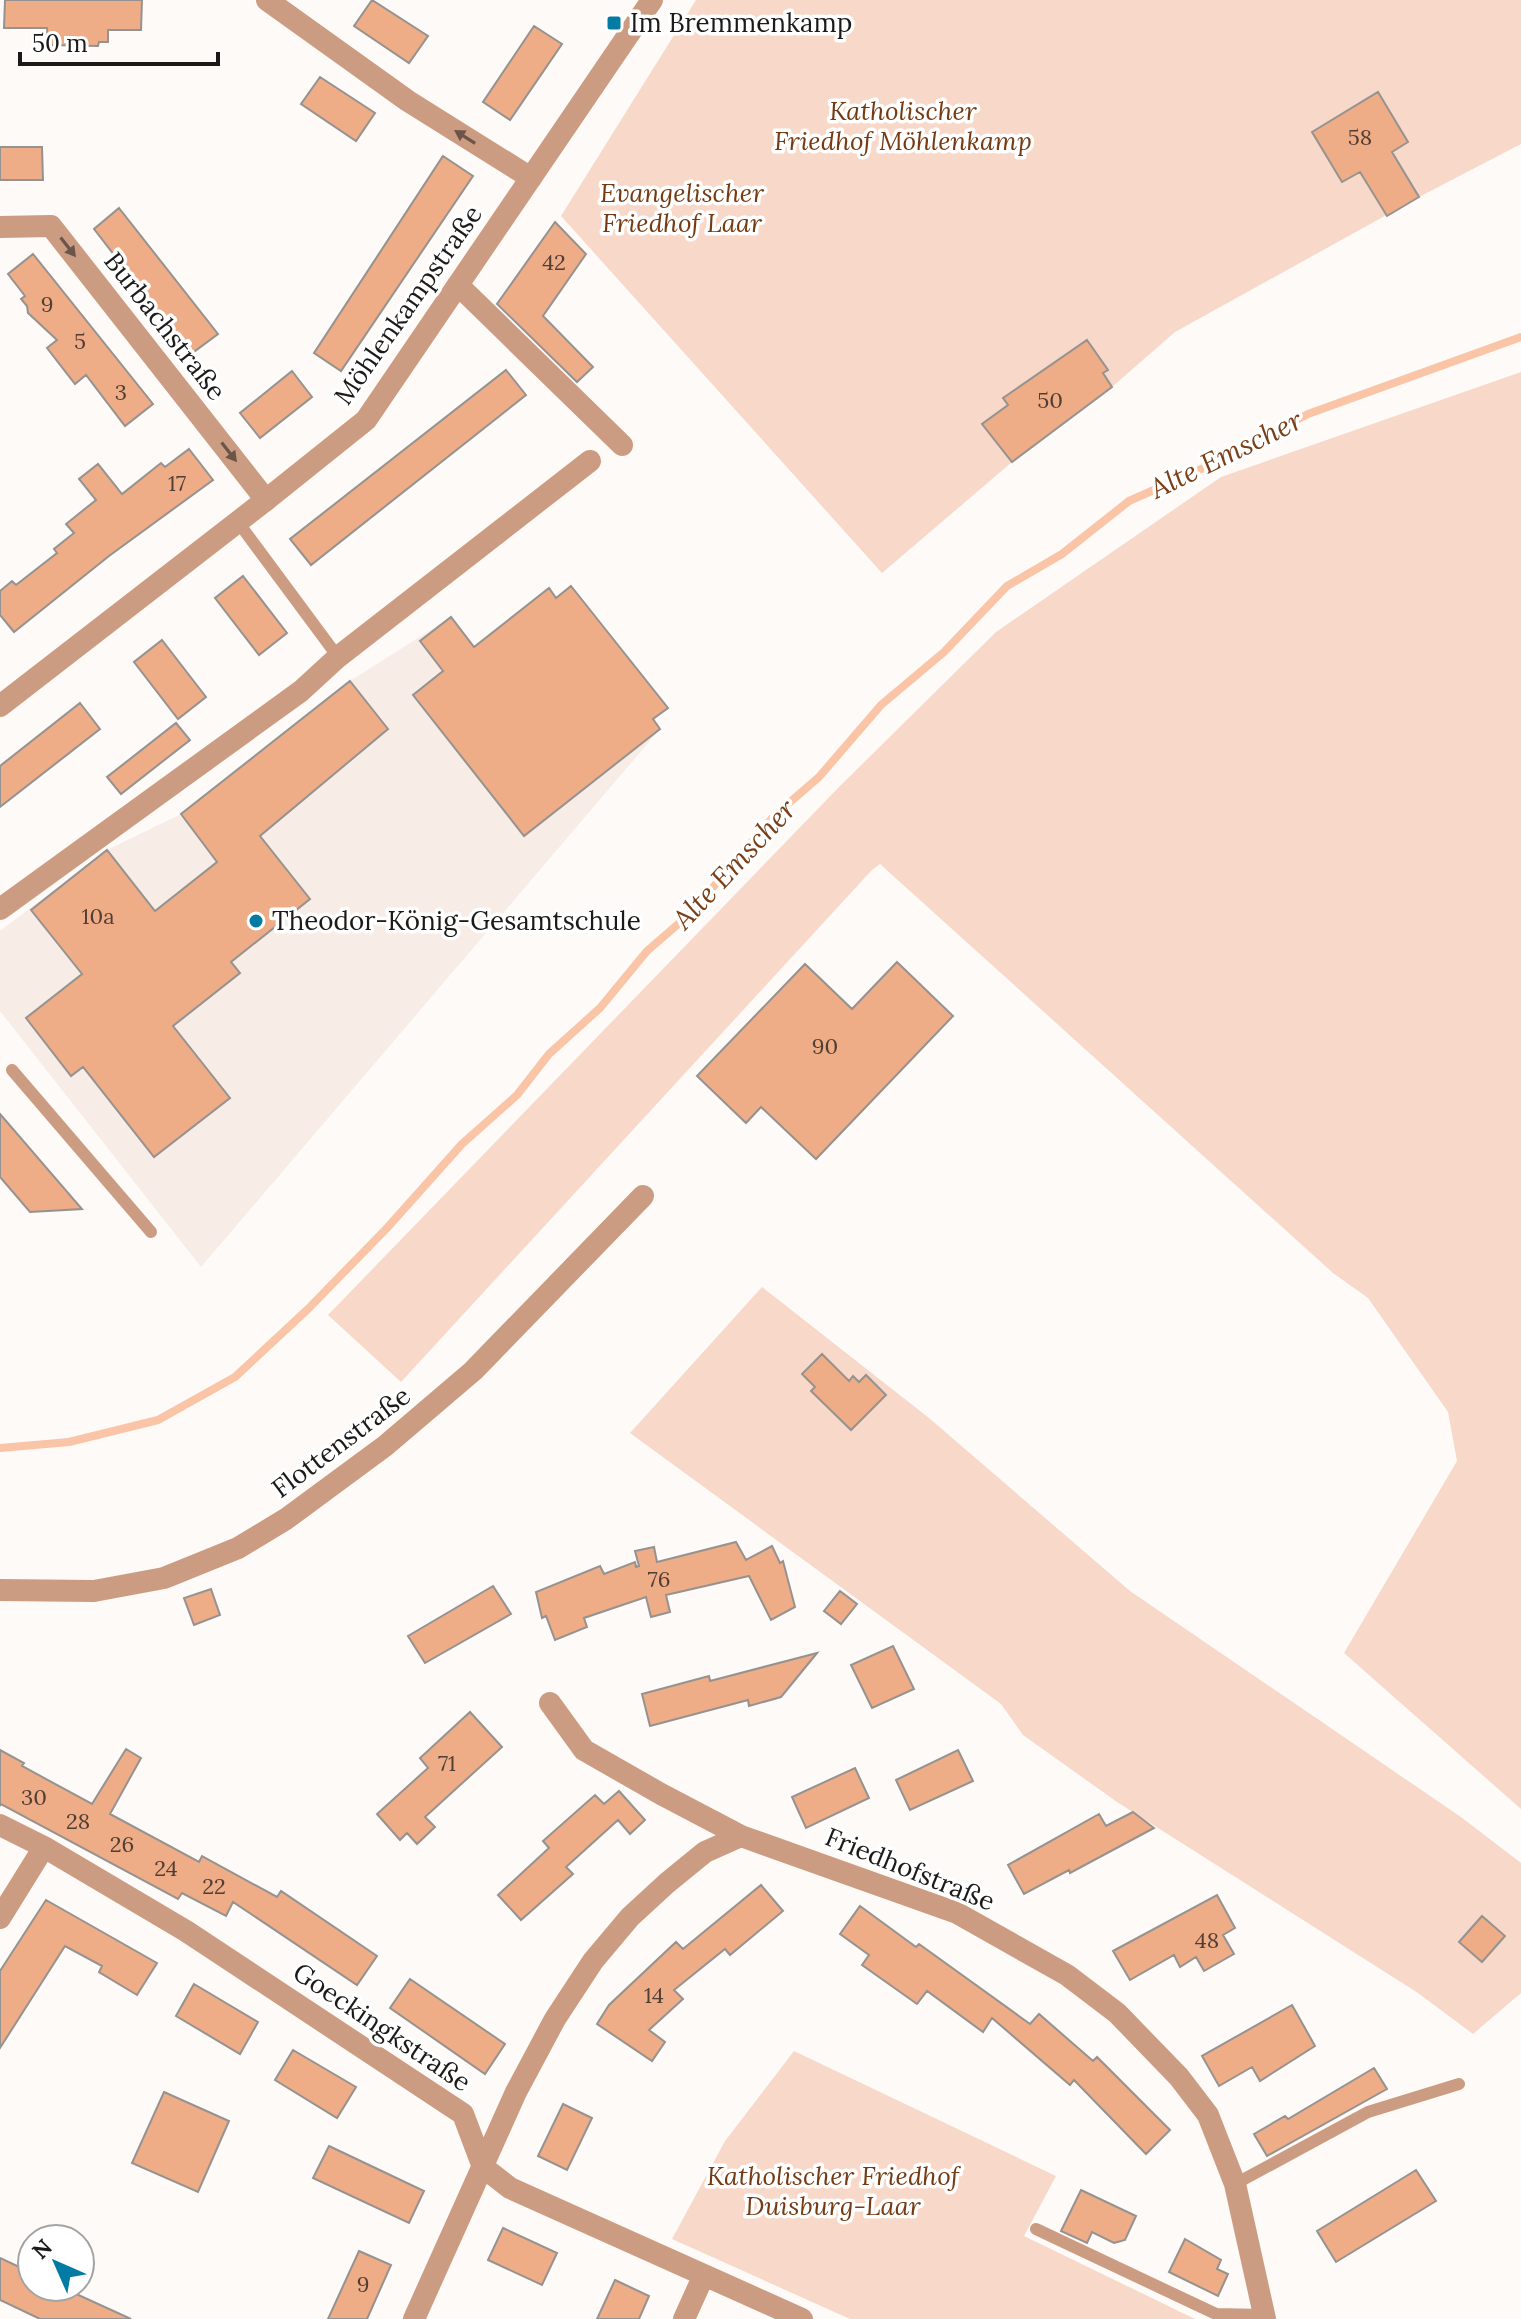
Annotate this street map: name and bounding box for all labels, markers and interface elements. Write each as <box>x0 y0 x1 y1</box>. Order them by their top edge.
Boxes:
place label: Im Bremmenkamp <box>630 6 852 39</box>
marker: Im Bremmenkamp <box>605 14 623 32</box>
scale bar <box>20 16 218 66</box>
text: 50 m <box>32 28 88 59</box>
park label: Katholischer Friedhof Möhlenkamp <box>774 94 1032 157</box>
house number: 58 <box>1348 123 1372 151</box>
one-way arrow <box>454 130 476 144</box>
park label: Evangelischer Friedhof Laar <box>600 176 764 239</box>
street label: Möhlenkampstraße <box>326 199 489 411</box>
one-way arrow <box>59 237 76 257</box>
street label: Burbachstraße <box>97 245 234 406</box>
house number: 42 <box>542 248 566 276</box>
house number: 9 <box>41 290 53 318</box>
house number: 5 <box>74 327 86 355</box>
house number: 3 <box>115 378 127 406</box>
house number: 50 <box>1037 386 1063 414</box>
water label: Alte Emscher <box>1143 401 1308 507</box>
one-way arrow <box>220 442 236 462</box>
house number: 17 <box>168 469 186 497</box>
water label: Alte Emscher <box>664 791 804 937</box>
house number: 10a <box>81 902 115 930</box>
place label: Theodor-König-Gesamtschule <box>272 904 641 937</box>
marker: Theodor-König-Gesamtschule <box>247 912 265 930</box>
house number: 90 <box>812 1032 838 1060</box>
street label: Flottenstraße <box>265 1379 417 1504</box>
house number: 76 <box>648 1565 670 1593</box>
house number: 71 <box>438 1749 456 1777</box>
house number: 30 <box>21 1783 47 1811</box>
house number: 28 <box>66 1807 90 1835</box>
street label: Friedhofstraße <box>821 1820 1000 1918</box>
house number: 26 <box>110 1830 134 1858</box>
house number: 24 <box>154 1854 178 1882</box>
house number: 22 <box>202 1872 226 1900</box>
house number: 48 <box>1195 1926 1219 1954</box>
street label: Goeckingkstraße <box>287 1955 477 2098</box>
house number: 14 <box>644 1981 664 2009</box>
park label: Katholischer Friedhof Duisburg-Laar <box>707 2159 962 2222</box>
north arrow <box>16 2223 96 2303</box>
text: N <box>26 2233 58 2265</box>
house number: 9 <box>357 2270 369 2298</box>

